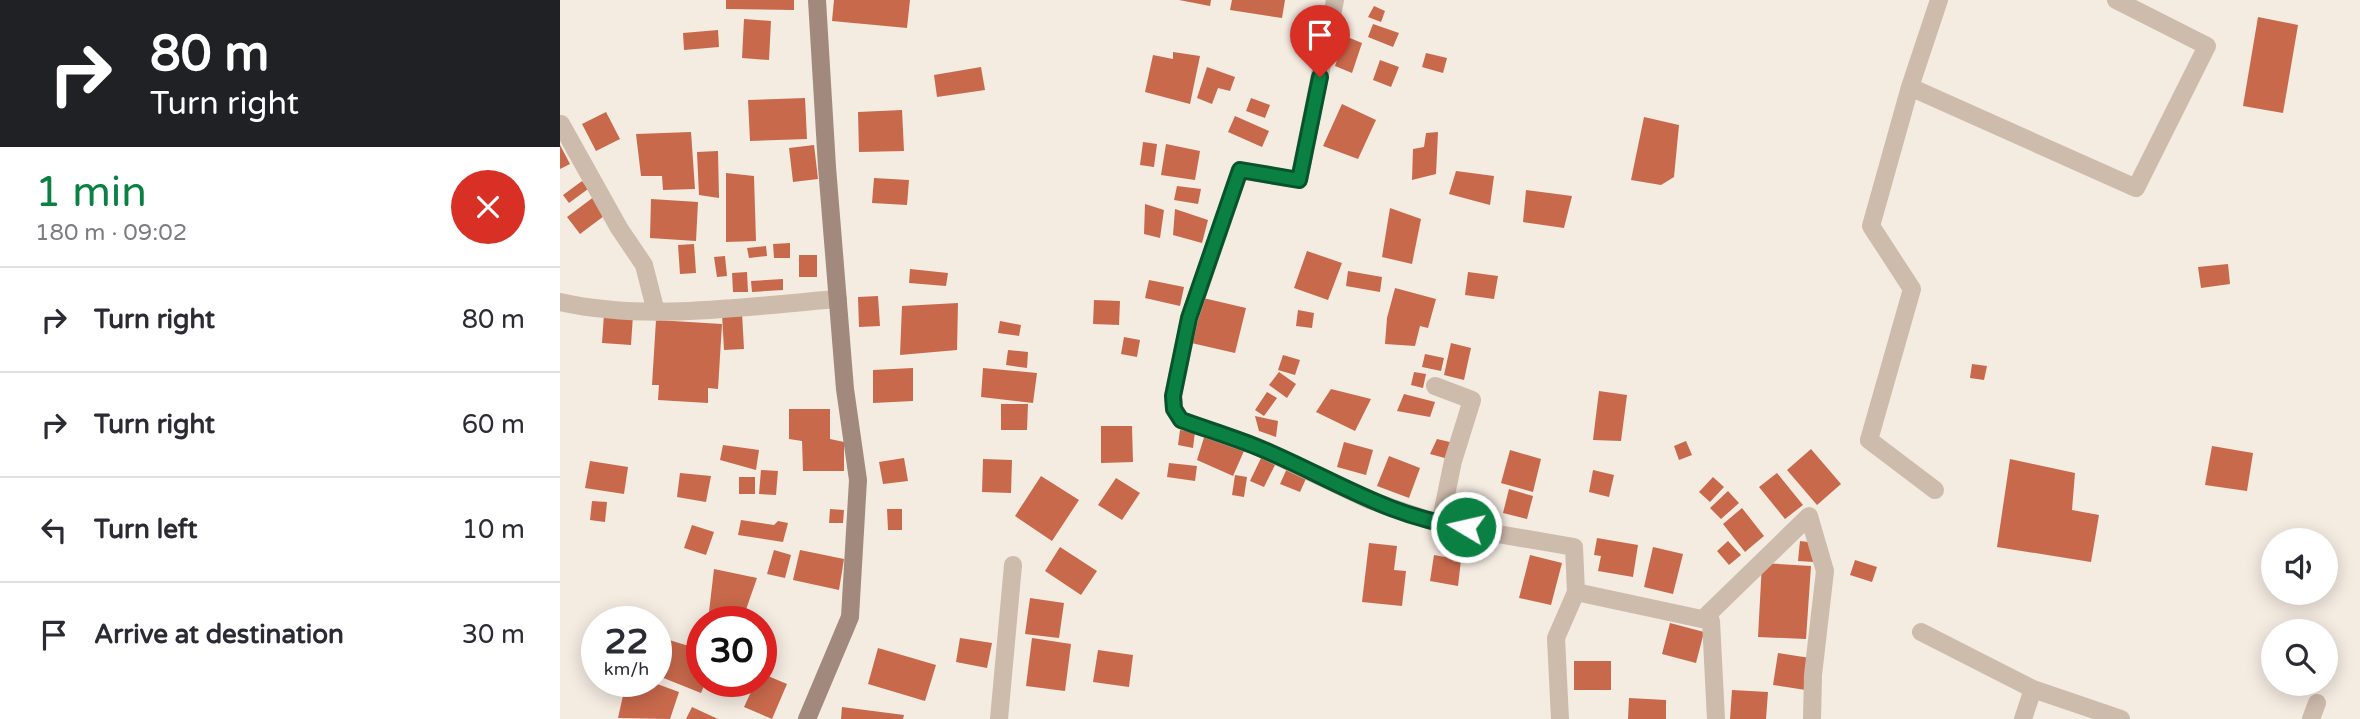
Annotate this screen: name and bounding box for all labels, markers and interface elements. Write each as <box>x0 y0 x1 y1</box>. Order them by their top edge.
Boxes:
pin <box>1290 5 1350 77</box>
icon: arrive <box>1301 16 1339 54</box>
text: 80 m <box>150 25 269 84</box>
icon: right <box>35 28 126 119</box>
text: Turn right <box>150 85 299 123</box>
text: 1 min <box>35 167 147 218</box>
button: close <box>451 170 525 244</box>
text: 180 m · 09:02 <box>35 219 187 247</box>
icon: right <box>35 301 73 339</box>
text: Turn right <box>94 304 215 335</box>
text: 80 m <box>462 304 525 335</box>
icon: right <box>35 406 73 444</box>
text: Turn right <box>94 409 215 440</box>
text: 60 m <box>462 409 525 440</box>
position arrow <box>1429 490 1503 564</box>
icon: left <box>35 511 73 549</box>
text: Turn left <box>94 514 197 545</box>
text: 10 m <box>462 514 525 545</box>
map controls <box>2261 528 2338 696</box>
button: sound <box>2261 528 2338 605</box>
speed limit sign: 30 <box>686 606 777 697</box>
icon: arrive <box>35 616 73 654</box>
text: Arrive at destination <box>94 619 344 650</box>
text: 30 m <box>462 619 525 650</box>
button: search <box>2261 619 2338 696</box>
text: 22 <box>605 621 648 663</box>
text: km/h <box>604 658 649 680</box>

